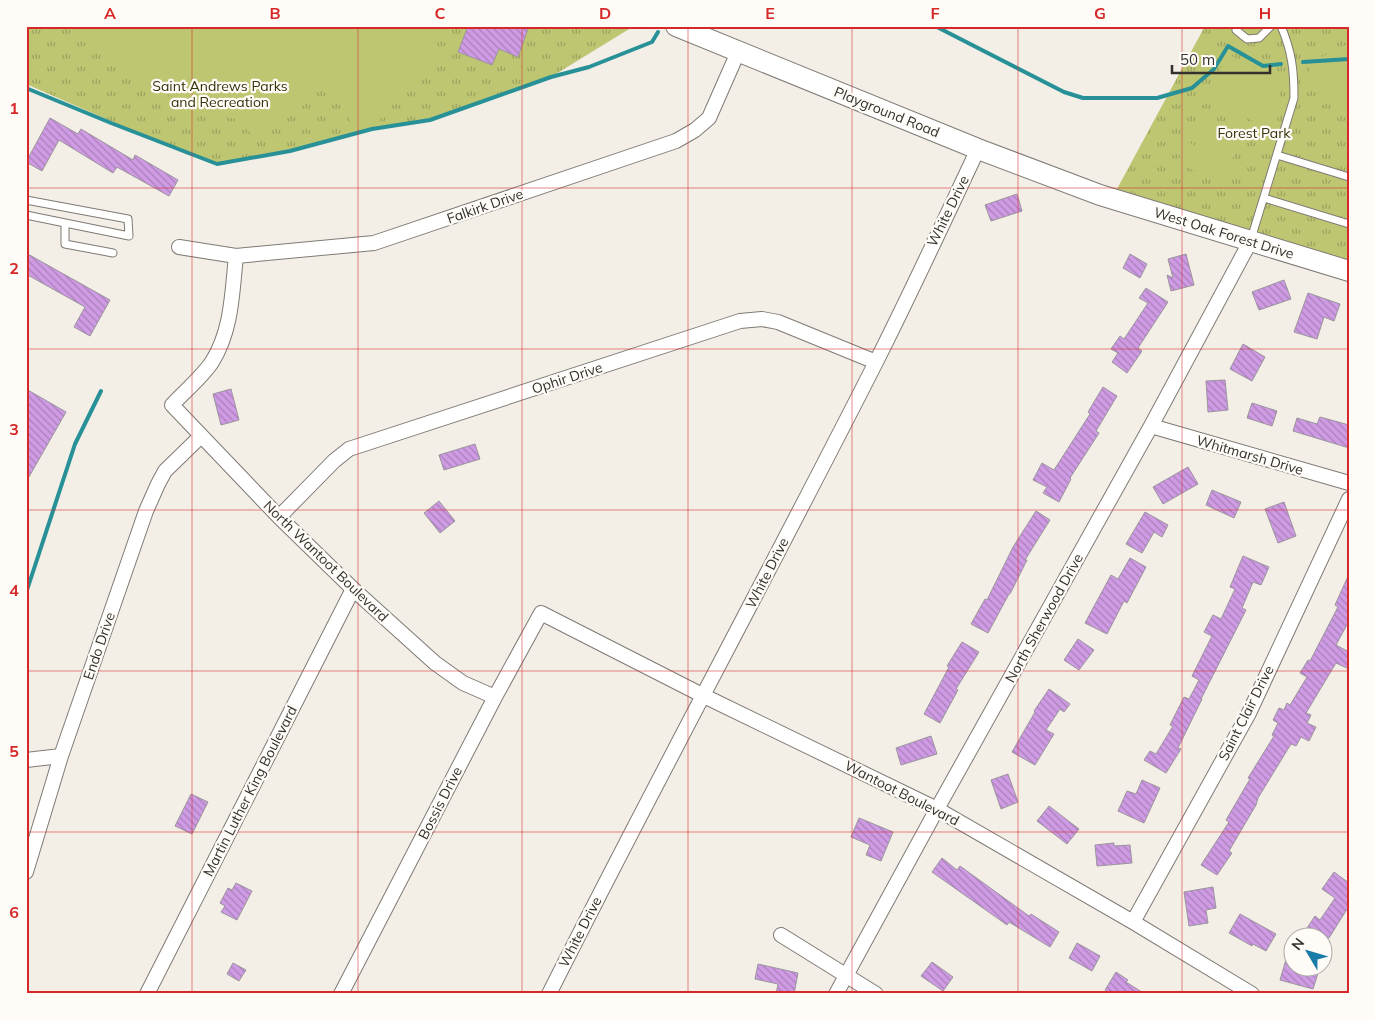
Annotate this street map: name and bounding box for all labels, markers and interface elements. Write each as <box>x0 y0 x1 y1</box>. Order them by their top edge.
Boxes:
text: A <box>104 3 116 23</box>
text: B <box>269 3 281 23</box>
text: C <box>435 3 446 23</box>
text: D <box>599 3 611 23</box>
text: E <box>765 3 775 23</box>
text: F <box>930 3 940 23</box>
text: G <box>1094 3 1106 23</box>
text: H <box>1259 3 1271 23</box>
scale bar <box>1172 42 1270 74</box>
text: 50 m <box>1180 50 1215 69</box>
park label: Saint Andrews Parks and Recreation <box>152 77 288 111</box>
street label: Playground Road <box>832 83 942 141</box>
text: 1 <box>9 98 19 118</box>
park label: Forest Park <box>1217 124 1291 142</box>
street label: White Drive <box>923 172 973 250</box>
street label: Falkirk Drive <box>444 185 526 227</box>
street label: West Oak Forest Drive <box>1152 203 1296 263</box>
text: 2 <box>9 258 19 278</box>
street label: Ophir Drive <box>529 358 605 398</box>
text: 3 <box>9 419 19 439</box>
street label: Whitmarsh Drive <box>1194 431 1306 479</box>
street label: North Wantoot Boulevard <box>260 497 392 625</box>
street label: White Drive <box>741 535 793 611</box>
street label: North Sherwood Drive <box>1001 550 1087 686</box>
text: 4 <box>9 580 19 600</box>
street label: Endo Drive <box>79 610 119 682</box>
street label: Saint Clair Drive <box>1214 662 1278 764</box>
street label: Martin Luther King Boulevard <box>199 703 301 879</box>
text: 5 <box>9 741 19 761</box>
street label: Wantoot Boulevard <box>842 756 962 830</box>
street label: Bossis Drive <box>414 764 466 842</box>
street label: White Drive <box>554 894 606 970</box>
text: 6 <box>9 902 19 922</box>
north arrow <box>1282 928 1332 978</box>
text: N <box>1287 934 1308 954</box>

